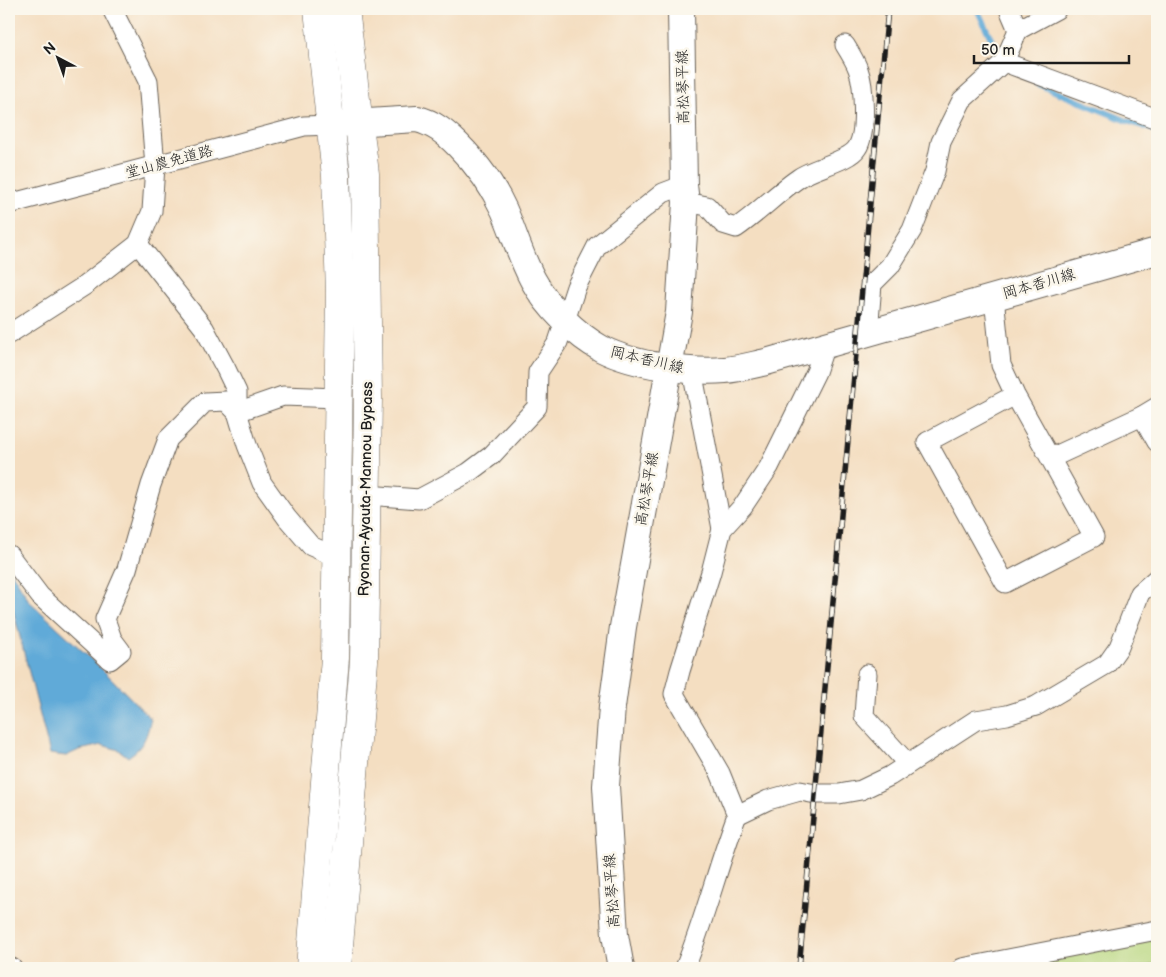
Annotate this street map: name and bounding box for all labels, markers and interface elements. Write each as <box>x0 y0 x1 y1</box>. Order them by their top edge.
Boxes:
north arrow <box>32 32 82 82</box>
scale bar <box>974 32 1128 64</box>
text: N <box>40 39 59 58</box>
text: 50 m <box>981 41 1015 60</box>
street label: 高松琴平線 <box>673 49 693 125</box>
street label: 堂山農免道路 <box>123 141 215 183</box>
street label: 岡本香川線 <box>1000 265 1078 303</box>
street label: 岡本香川線 <box>608 342 686 378</box>
street label: Ryonan-Ayauta-Mannou Bypass <box>355 381 377 597</box>
street label: 高松琴平線 <box>631 450 663 528</box>
street label: 高松琴平線 <box>600 853 624 929</box>

